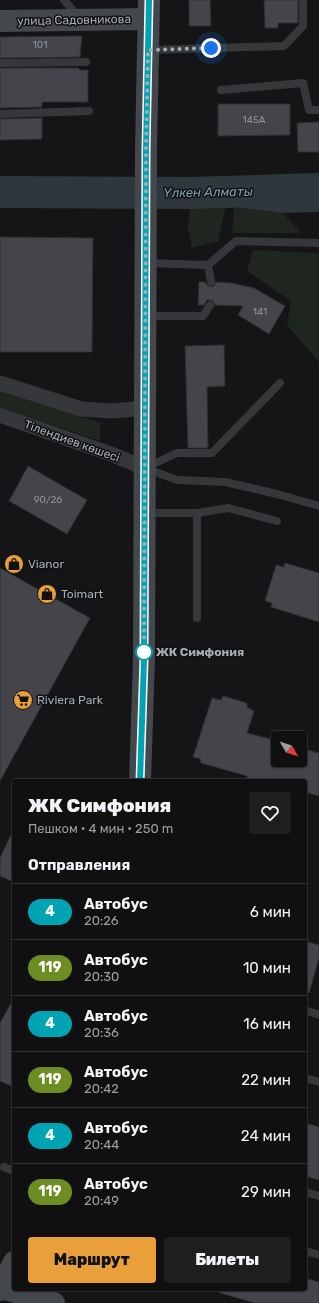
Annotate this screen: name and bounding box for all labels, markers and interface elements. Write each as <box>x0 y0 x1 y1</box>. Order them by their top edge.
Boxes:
street label: улица Садовникова <box>17 12 131 28</box>
your location <box>201 38 221 58</box>
house number: 101 <box>33 39 47 51</box>
house number: 145А <box>242 114 266 126</box>
water label: Үлкен Алматы <box>163 184 253 200</box>
house number: 141 <box>253 306 267 318</box>
street label: Тілендиев көшесі <box>22 417 122 465</box>
house number: 90/26 <box>34 494 62 506</box>
shop icon: Vianor <box>3 553 25 575</box>
place label: Vianor <box>28 557 65 571</box>
shop icon: Toimart <box>36 583 58 605</box>
place label: Toimart <box>61 587 103 601</box>
marker: ЖК Симфония <box>135 643 153 661</box>
place label: ЖК Симфония <box>156 645 244 659</box>
supermarket icon: Riviera Park <box>12 689 34 711</box>
place label: Riviera Park <box>37 693 104 707</box>
north arrow <box>271 731 307 767</box>
map controls <box>271 731 307 767</box>
button: heart <box>249 792 291 834</box>
text: ЖК Симфония <box>28 794 171 817</box>
text: Пешком · 4 мин · 250 m <box>28 821 173 836</box>
text: Отправления <box>28 856 130 874</box>
text: Автобус <box>84 895 148 913</box>
text: 4 <box>45 903 55 920</box>
text: 6 мин <box>250 903 291 921</box>
text: 20:26 <box>84 913 119 928</box>
text: Автобус <box>84 951 148 969</box>
text: 119 <box>39 959 61 976</box>
text: 10 мин <box>243 959 291 977</box>
text: 20:30 <box>84 969 119 984</box>
text: Автобус <box>84 1007 148 1025</box>
text: 4 <box>45 1015 55 1032</box>
text: 16 мин <box>243 1015 291 1033</box>
text: 20:36 <box>84 1025 119 1040</box>
text: Автобус <box>84 1063 148 1081</box>
text: 119 <box>39 1071 61 1088</box>
text: 22 мин <box>241 1071 291 1089</box>
text: 20:42 <box>84 1081 119 1096</box>
text: Автобус <box>84 1119 148 1137</box>
text: 4 <box>45 1127 55 1144</box>
text: 24 мин <box>241 1127 291 1145</box>
text: 20:44 <box>84 1137 119 1152</box>
text: Автобус <box>84 1175 148 1193</box>
text: 119 <box>39 1183 61 1200</box>
text: 29 мин <box>241 1183 291 1201</box>
text: 20:49 <box>84 1193 119 1208</box>
button: Маршрут <box>28 1237 156 1283</box>
button: Билеты <box>164 1237 291 1283</box>

